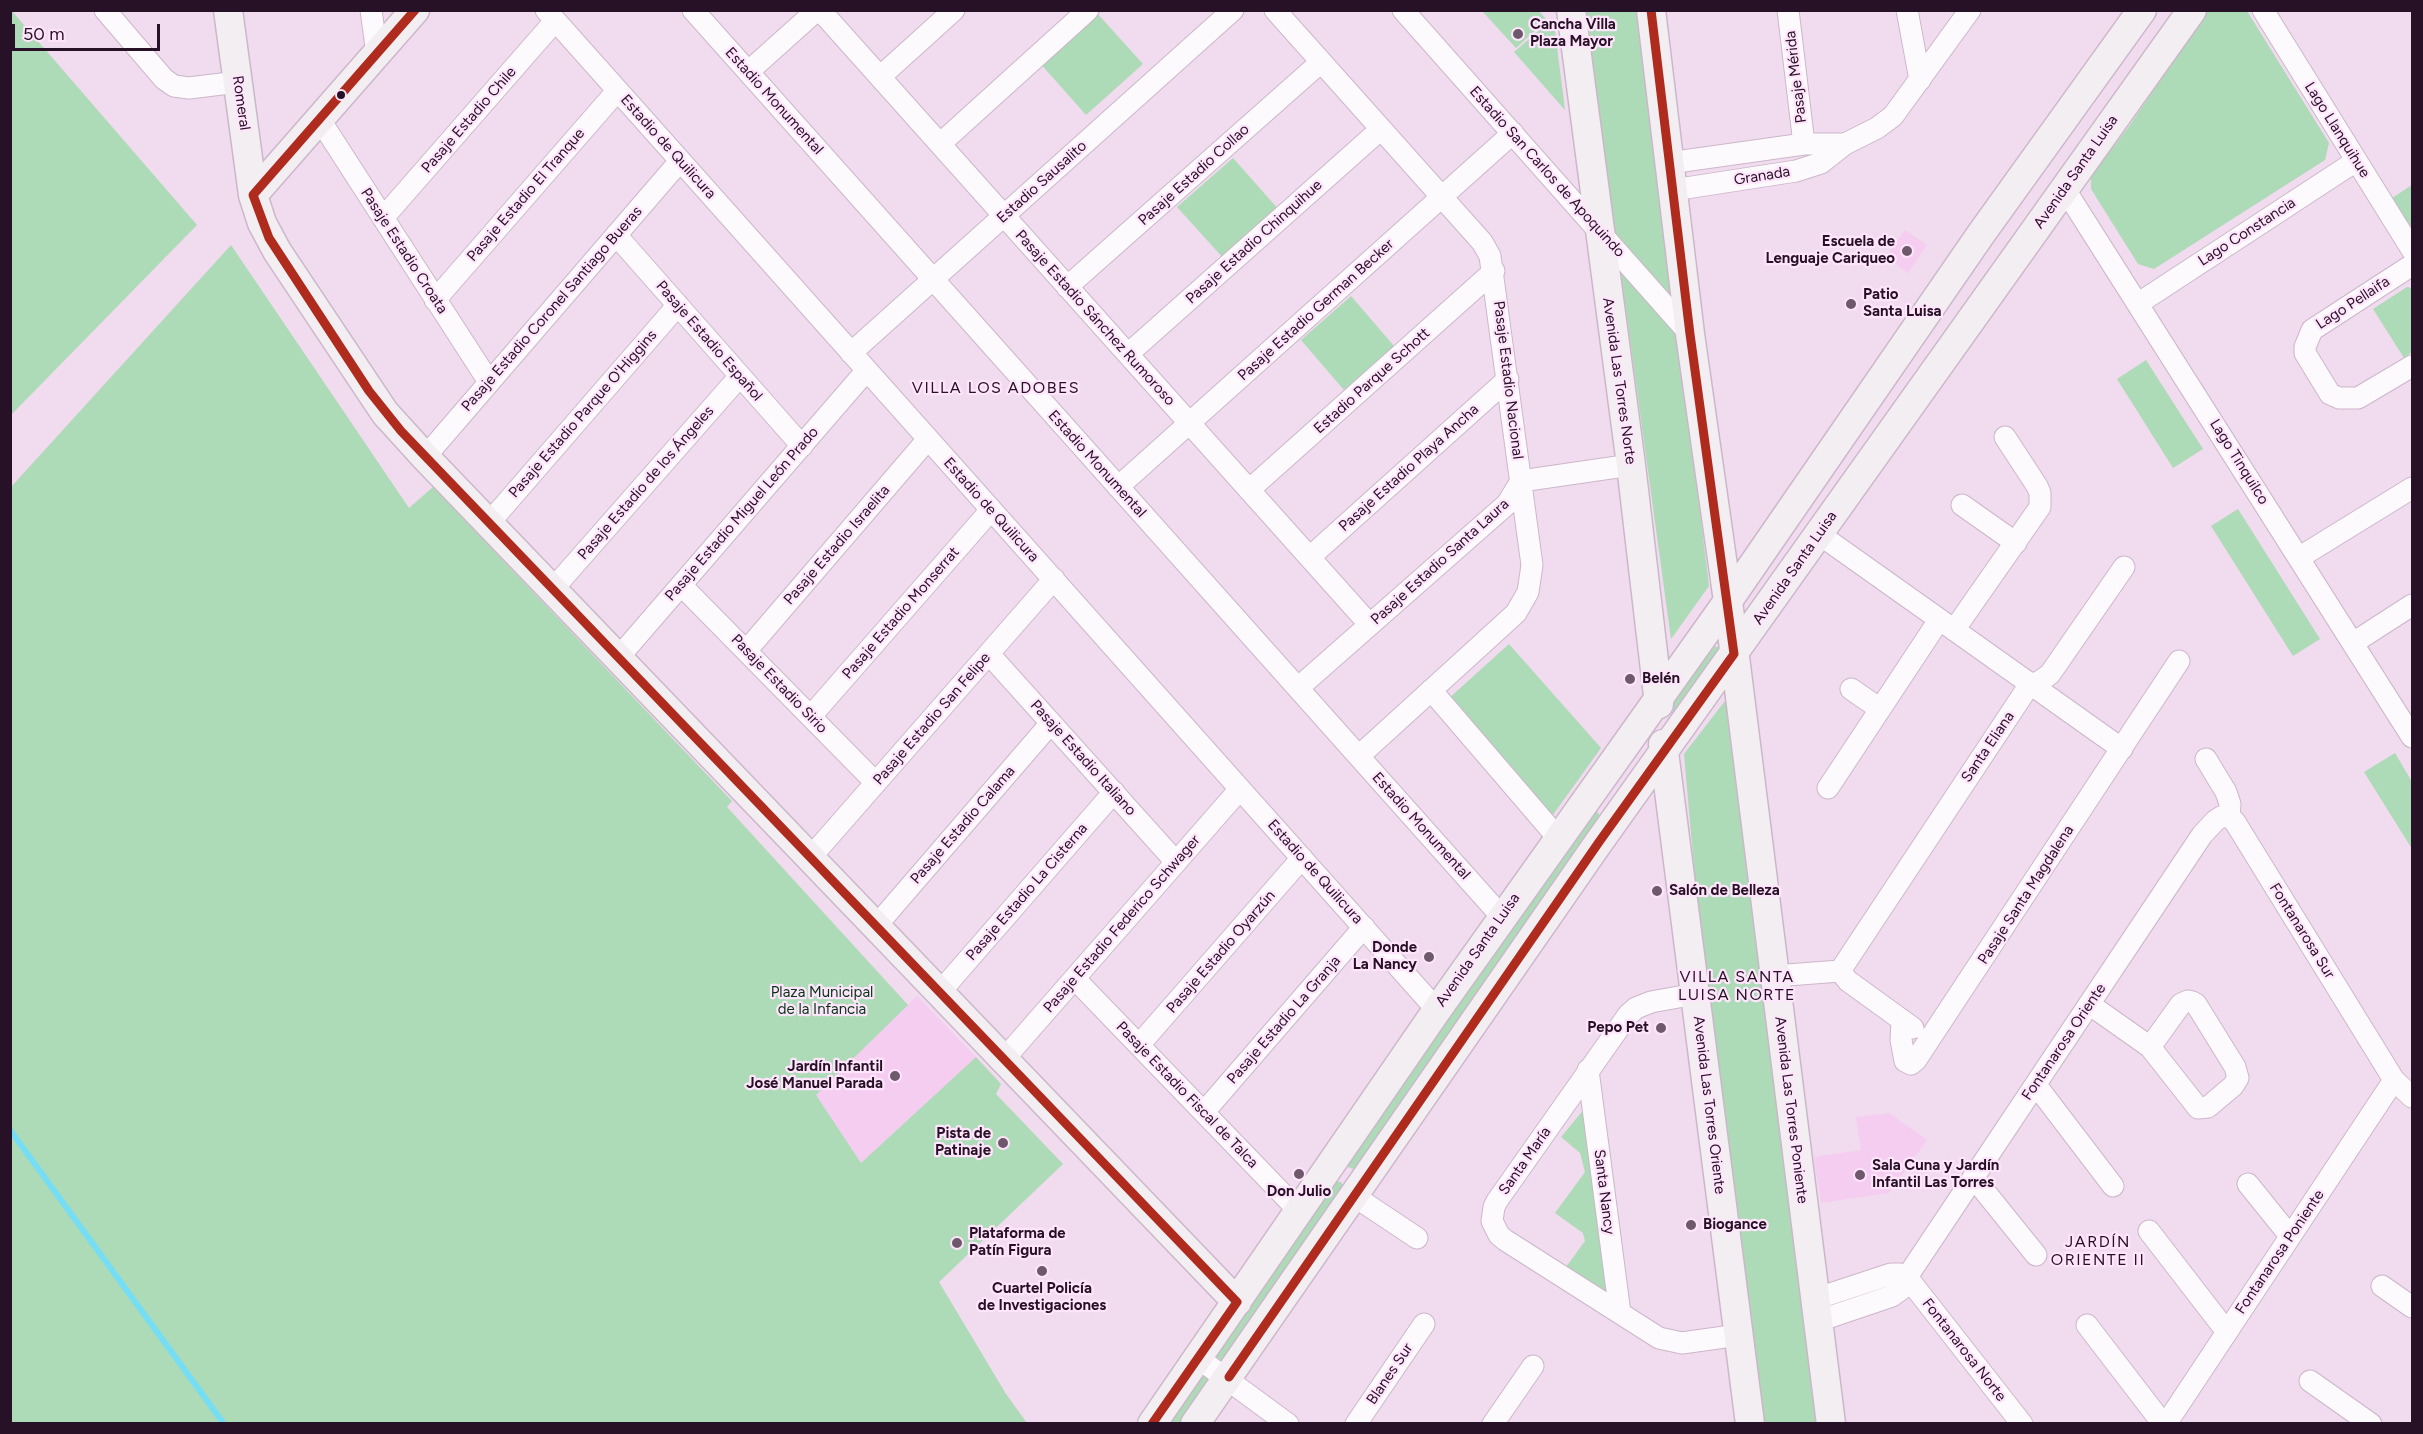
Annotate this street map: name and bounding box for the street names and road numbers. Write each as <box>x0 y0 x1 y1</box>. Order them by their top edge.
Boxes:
street label: Pasaje Mérida <box>1781 30 1811 124</box>
street label: Estadio Monumental <box>721 44 827 158</box>
street label: Pasaje Estadio Chile <box>418 63 520 177</box>
street label: Romeral <box>228 74 254 132</box>
street label: Lago Llanquihue <box>2300 79 2374 181</box>
street label: Estadio San Carlos de Apoquindo <box>1465 83 1629 261</box>
street label: Estadio de Quilicura <box>616 91 720 203</box>
street label: Avenida Santa Luisa <box>2030 112 2122 232</box>
street label: Pasaje Estadio Collao <box>1135 120 1253 230</box>
street label: Pasaje Estadio El Tranque <box>463 125 589 265</box>
street label: Estadio Sausalito <box>993 137 1091 227</box>
street label: Granada <box>1733 163 1791 189</box>
street label: Pasaje Estadio Chinquihue <box>1182 176 1326 308</box>
street label: Pasaje Estadio Croata <box>357 185 451 317</box>
street label: Lago Constancia <box>2195 194 2299 270</box>
street label: Pasaje Estadio Coronel Santiago Bueras <box>458 203 646 415</box>
street label: Pasaje Estadio Sánchez Rumoroso <box>1011 226 1179 410</box>
street label: Pasaje Estadio German Becker <box>1234 235 1398 385</box>
street label: Lago Pellaifa <box>2313 273 2393 333</box>
street label: Pasaje Estadio Español <box>652 277 766 405</box>
street label: Avenida Las Torres Norte <box>1598 296 1640 466</box>
street label: Pasaje Estadio Nacional <box>1489 300 1527 460</box>
street label: Estadio Parque Schott <box>1310 324 1434 438</box>
street label: Pasaje Estadio Parque O'Higgins <box>505 326 661 502</box>
street label: Pasaje Estadio Playa Ancha <box>1335 400 1483 536</box>
street label: Pasaje Estadio de los Ángeles <box>574 402 718 564</box>
street label: Estadio Monumental <box>1044 407 1150 521</box>
street label: Lago Tinquilco <box>2206 416 2272 508</box>
street label: Pasaje Estadio Miguel León Prado <box>661 423 823 605</box>
street label: Estadio de Quilicura <box>939 454 1043 566</box>
street label: Pasaje Estadio Israelita <box>780 482 894 608</box>
street label: Pasaje Estadio Santa Laura <box>1367 495 1513 629</box>
street label: Avenida Santa Luisa <box>1749 508 1841 628</box>
street label: Pasaje Estadio Monserrat <box>839 543 963 683</box>
street label: Pasaje Estadio Sirio <box>727 631 831 737</box>
street label: Pasaje Estadio San Felipe <box>870 649 994 789</box>
street label: Pasaje Estadio Italiano <box>1026 696 1140 820</box>
street label: Santa Eliana <box>1958 708 2018 786</box>
street label: Pasaje Estadio Calama <box>907 762 1019 888</box>
street label: Estadio Monumental <box>1368 769 1474 883</box>
street label: Estadio de Quilicura <box>1263 816 1367 928</box>
street label: Pasaje Estadio La Cisterna <box>962 820 1092 964</box>
street label: Pasaje Santa Magdalena <box>1974 822 2078 968</box>
street label: Pasaje Estadio Federico Schwager <box>1040 831 1204 1017</box>
street label: Fontanarosa Sur <box>2265 880 2339 982</box>
street label: Pasaje Estadio Oyarzún <box>1163 887 1279 1017</box>
street label: Avenida Santa Luisa <box>1432 890 1524 1010</box>
street label: Pasaje Estadio La Granja <box>1223 952 1345 1088</box>
street label: Fontanarosa Oriente <box>2018 980 2110 1104</box>
street label: Avenida Las Torres Oriente <box>1689 1015 1729 1195</box>
street label: Avenida Las Torres Poniente <box>1771 1015 1811 1205</box>
street label: Pasaje Estadio Fiscal de Talca <box>1112 1018 1262 1172</box>
street label: Santa María <box>1495 1124 1555 1198</box>
street label: Santa Nancy <box>1590 1148 1618 1236</box>
street label: Fontanarosa Poniente <box>2232 1186 2328 1318</box>
street label: Fontanarosa Norte <box>1918 1295 2010 1405</box>
street label: Blanes Sur <box>1363 1340 1417 1408</box>

